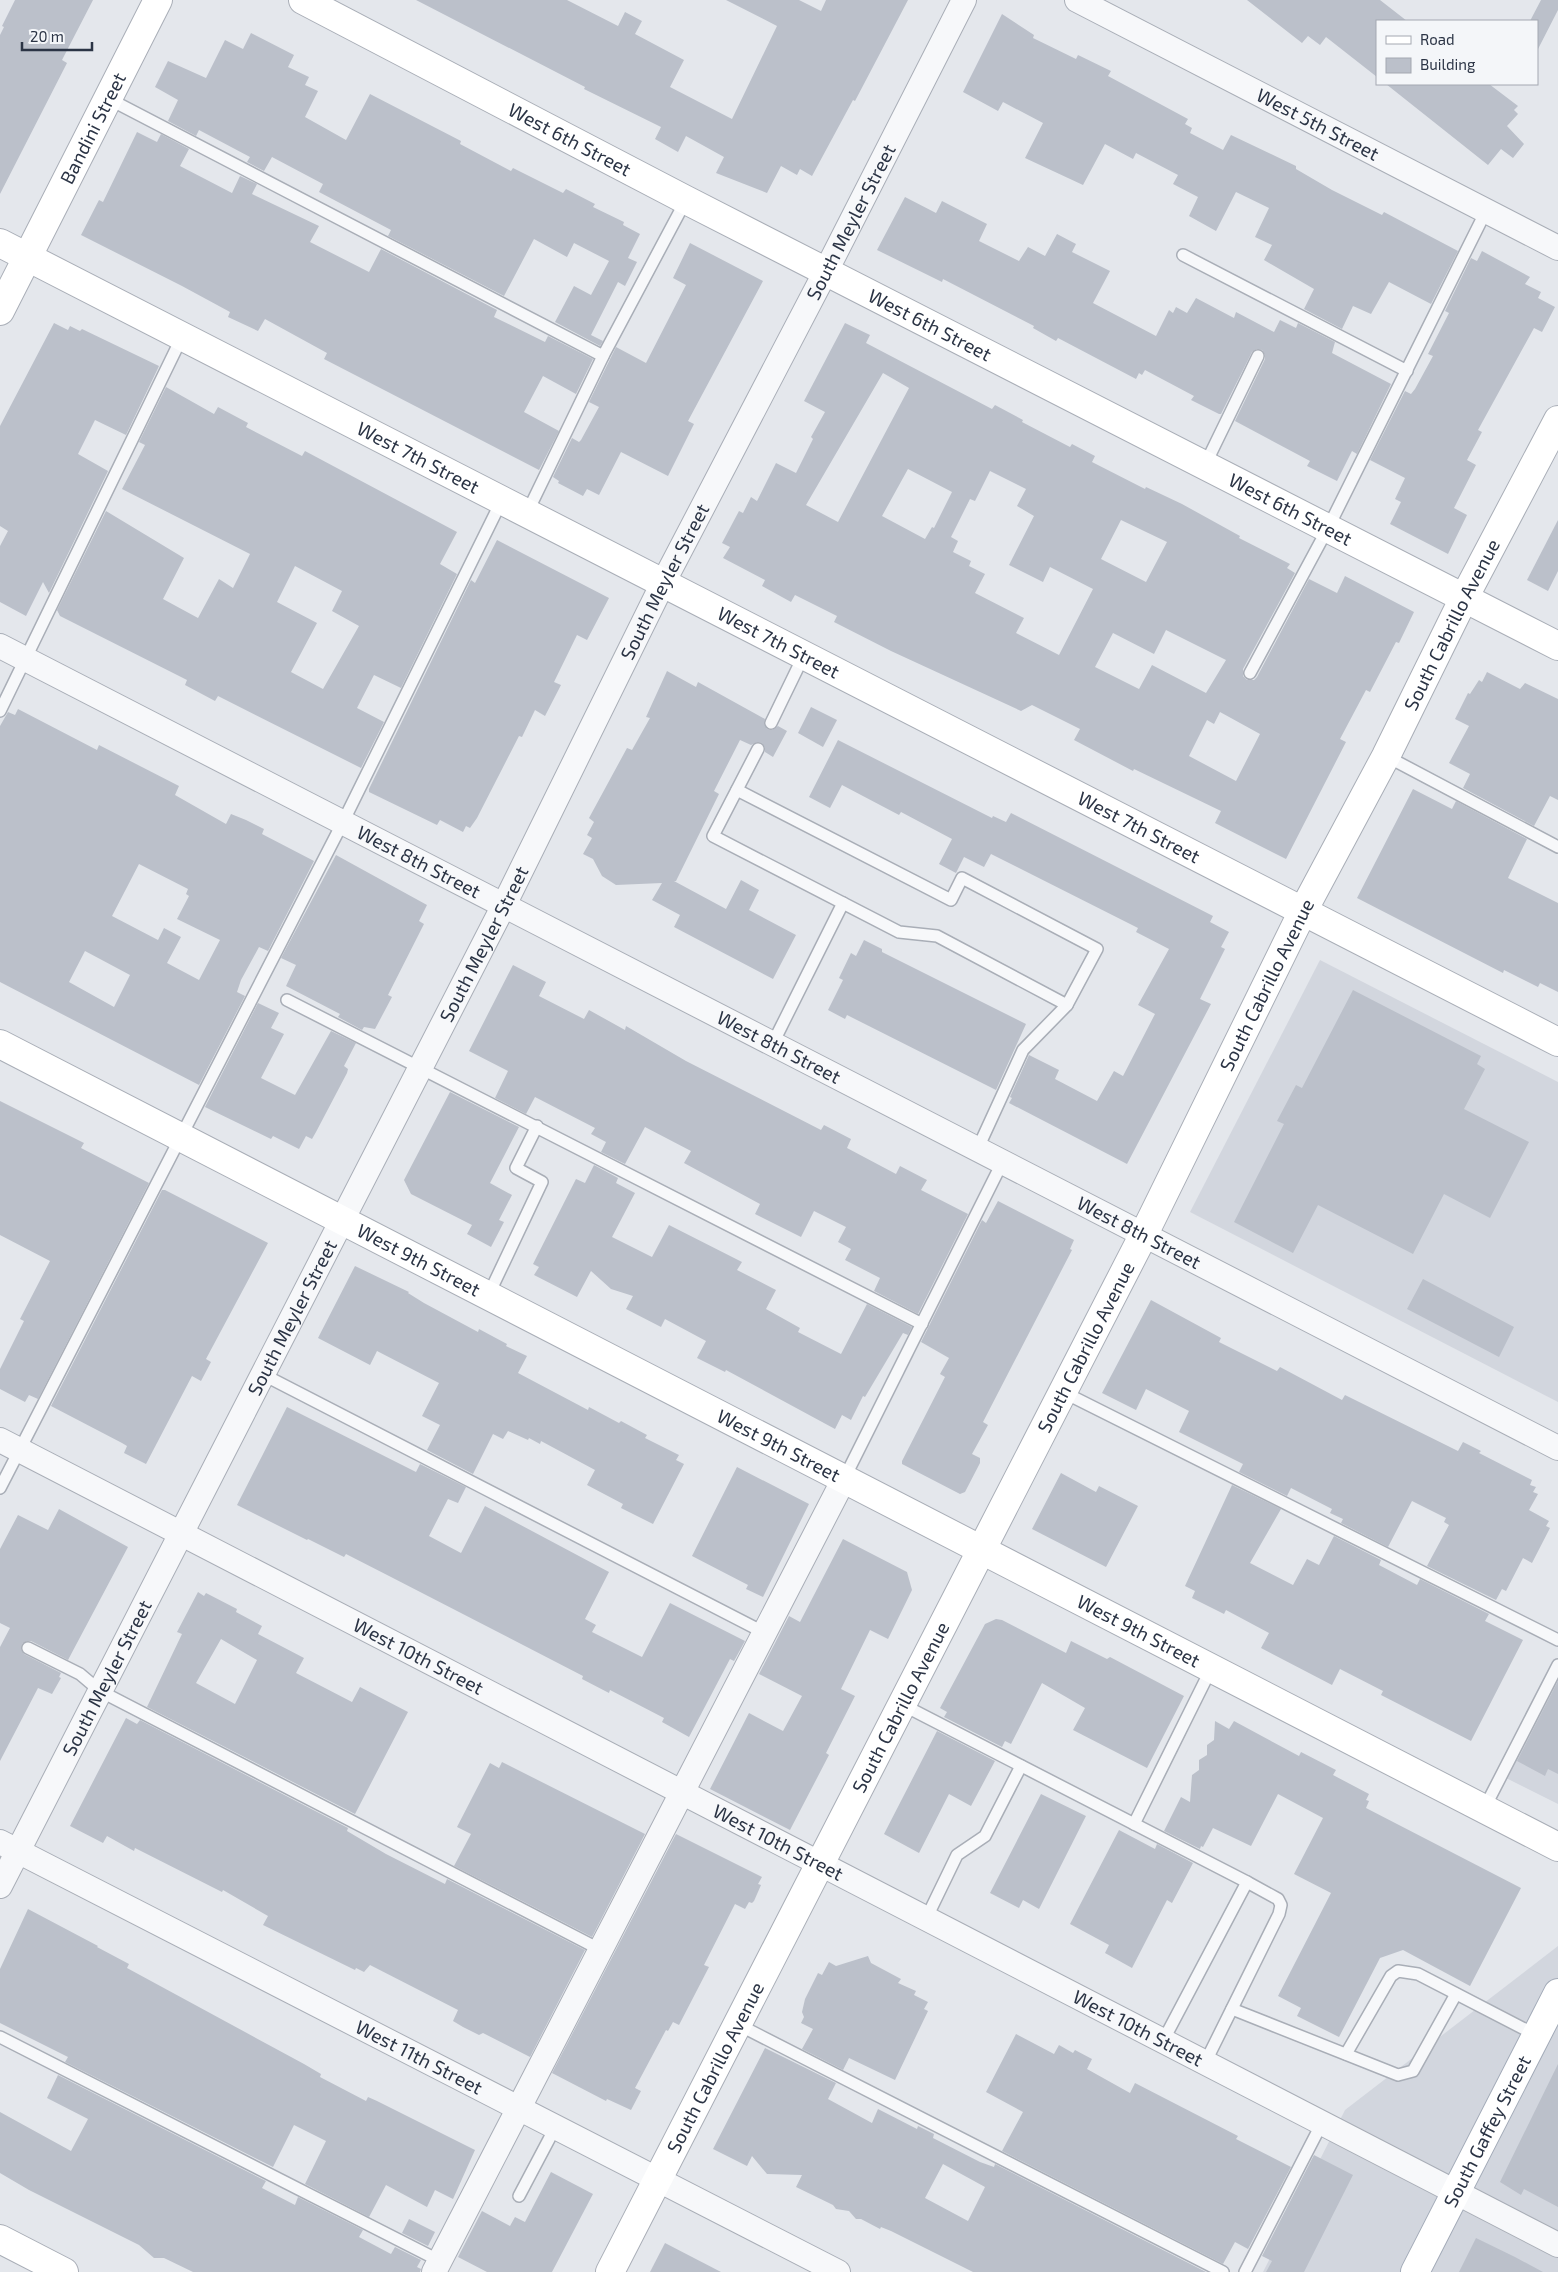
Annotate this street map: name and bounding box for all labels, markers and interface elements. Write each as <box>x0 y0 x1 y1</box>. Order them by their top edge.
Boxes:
scale bar <box>22 20 92 52</box>
legend <box>1376 20 1538 85</box>
text: 20 m <box>30 27 64 45</box>
text: Road <box>1420 30 1455 48</box>
text: Building <box>1420 55 1476 73</box>
street label: Bandini Street <box>55 69 130 187</box>
street label: West 5th Street <box>1253 83 1383 165</box>
street label: West 6th Street <box>505 97 635 180</box>
street label: South Meyler Street <box>801 140 900 304</box>
street label: West 6th Street <box>865 283 996 365</box>
street label: West 7th Street <box>354 416 483 498</box>
street label: West 6th Street <box>1225 468 1356 550</box>
street label: South Meyler Street <box>615 499 713 663</box>
street label: South Cabrillo Avenue <box>1398 535 1504 714</box>
street label: West 7th Street <box>714 601 844 683</box>
street label: West 7th Street <box>1074 786 1204 867</box>
street label: West 8th Street <box>353 820 485 902</box>
street label: South Meyler Street <box>434 862 532 1026</box>
street label: South Cabrillo Avenue <box>1214 895 1318 1074</box>
street label: West 8th Street <box>713 1005 845 1088</box>
street label: West 8th Street <box>1073 1191 1205 1273</box>
street label: West 9th Street <box>353 1218 484 1301</box>
street label: South Meyler Street <box>242 1236 341 1399</box>
street label: South Cabrillo Avenue <box>1032 1258 1139 1436</box>
street label: West 9th Street <box>713 1404 844 1486</box>
street label: West 9th Street <box>1073 1589 1204 1672</box>
street label: South Meyler Street <box>57 1596 156 1759</box>
street label: West 10th Street <box>350 1613 488 1699</box>
street label: South Cabrillo Avenue <box>847 1618 953 1796</box>
street label: West 10th Street <box>709 1799 847 1885</box>
street label: South Cabrillo Avenue <box>661 1978 768 2157</box>
street label: West 10th Street <box>1069 1984 1207 2071</box>
street label: West 11th Street <box>352 2015 487 2099</box>
street label: South Gaffey Street <box>1438 2051 1535 2211</box>

